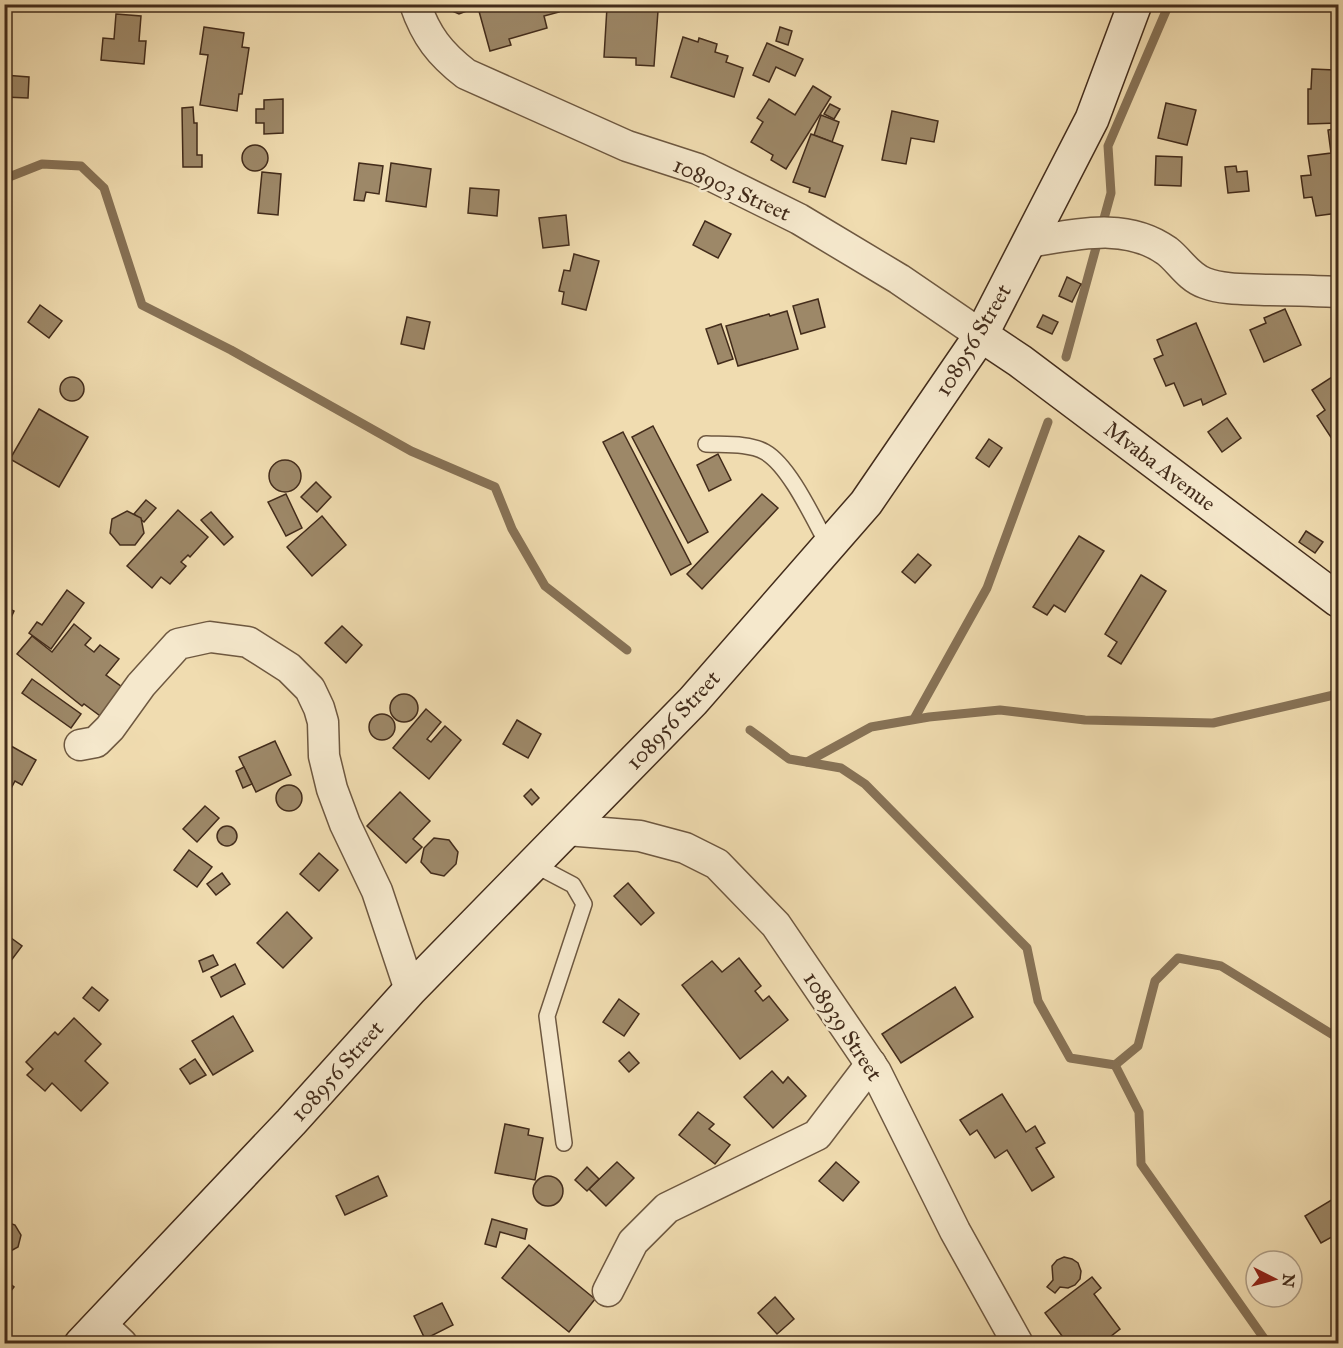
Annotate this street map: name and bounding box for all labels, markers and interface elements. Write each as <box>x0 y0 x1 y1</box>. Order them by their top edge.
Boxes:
street label: 108903 Street <box>669 151 795 227</box>
street label: 108956 Street <box>929 279 1017 401</box>
street label: Mvaba Avenue <box>1099 415 1221 517</box>
street label: 108956 Street <box>620 665 726 775</box>
street label: 108939 Street <box>798 966 888 1086</box>
street label: 108956 Street <box>285 1015 389 1127</box>
north arrow <box>1244 1249 1304 1309</box>
text: N <box>1278 1273 1299 1289</box>

